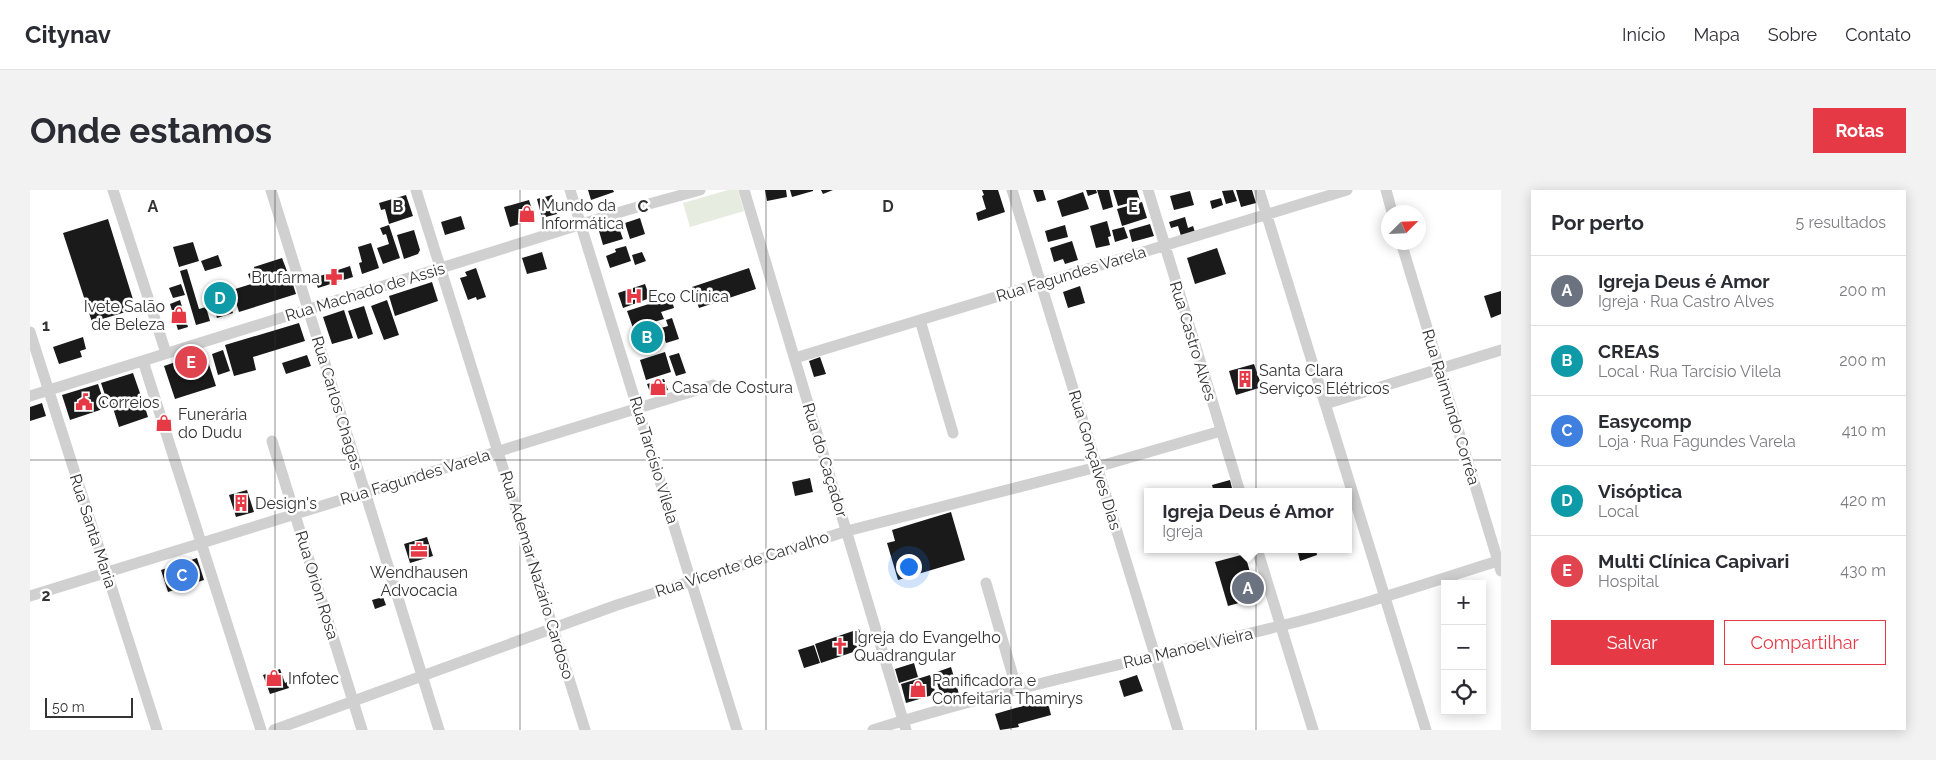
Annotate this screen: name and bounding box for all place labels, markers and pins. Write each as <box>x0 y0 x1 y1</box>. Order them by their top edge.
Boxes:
place label: Mundo da Informática <box>541 196 624 233</box>
shop icon: Mundo da Informática <box>517 204 537 224</box>
pharmacy icon: Brufarma <box>324 267 344 287</box>
place label: Brufarma <box>251 268 320 287</box>
pin: D <box>204 279 236 317</box>
hospital icon: Eco Clínica <box>624 286 644 306</box>
place label: Eco Clínica <box>648 287 729 306</box>
place label: Ivete Salão de Beleza <box>84 297 165 334</box>
shop icon: Ivete Salão de Beleza <box>169 305 189 325</box>
pin: B <box>631 318 663 356</box>
pin: E <box>175 343 207 381</box>
place label: Santa Clara Serviços Elétricos <box>1259 361 1390 398</box>
building icon: Santa Clara Serviços Elétricos <box>1235 369 1255 389</box>
shop icon: Casa de Costura <box>648 377 668 397</box>
place label: Casa de Costura <box>672 378 793 397</box>
public building icon: Correios <box>74 392 94 412</box>
place label: Correios <box>98 393 160 412</box>
place label: Funerária do Dudu <box>178 405 247 442</box>
shop icon: Funerária do Dudu <box>154 413 174 433</box>
building icon: Design's <box>231 493 251 513</box>
place label: Design's <box>255 494 317 513</box>
office icon: Wendhausen Advocacia <box>409 540 429 560</box>
pin: C <box>166 556 198 594</box>
place label: Wendhausen Advocacia <box>370 563 468 600</box>
pin: A <box>1232 569 1264 607</box>
place label: Igreja do Evangelho Quadrangular <box>854 628 1001 665</box>
church icon: Igreja do Evangelho Quadrangular <box>830 636 850 656</box>
shop icon: Infotec <box>264 668 284 688</box>
place label: Infotec <box>288 669 339 688</box>
place label: Panificadora e Confeitaria Thamirys <box>932 671 1083 708</box>
shop icon: Panificadora e Confeitaria Thamirys <box>908 679 928 699</box>

